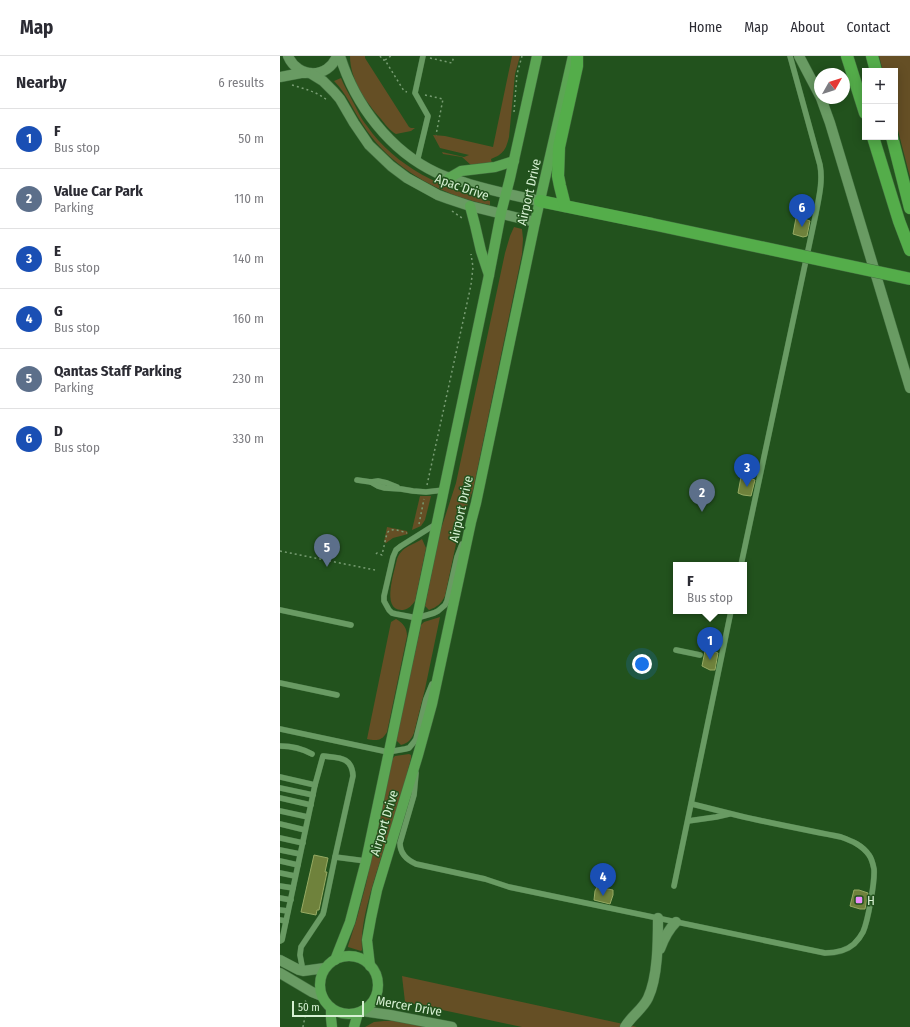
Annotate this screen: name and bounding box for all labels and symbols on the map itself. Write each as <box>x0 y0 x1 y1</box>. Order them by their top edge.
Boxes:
north arrow <box>814 68 850 104</box>
street label: Airport Drive <box>514 157 544 227</box>
street label: Apac Drive <box>433 171 491 203</box>
pin: 6 <box>789 194 815 227</box>
pin: 3 <box>734 454 760 487</box>
street label: Airport Drive <box>446 474 476 544</box>
pin: 2 <box>689 479 715 512</box>
pin: 5 <box>314 534 340 567</box>
pin: 1 <box>697 627 723 660</box>
your location <box>632 654 652 674</box>
street label: Airport Drive <box>367 788 401 858</box>
pin: 4 <box>590 863 616 896</box>
place label: H <box>867 893 875 908</box>
marker: H <box>854 895 864 905</box>
street label: Mercer Drive <box>375 993 443 1019</box>
scale bar <box>292 999 364 1018</box>

